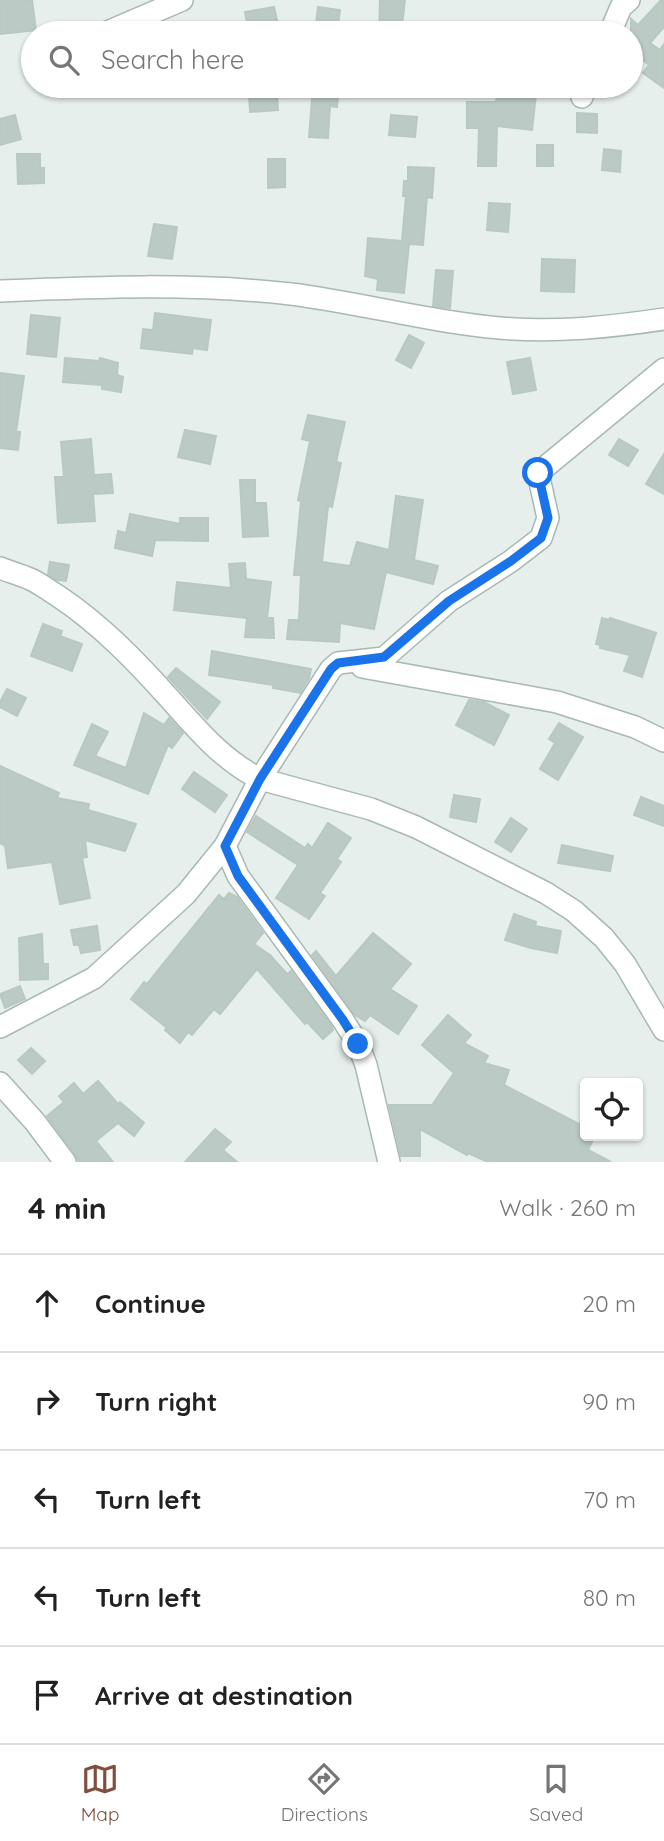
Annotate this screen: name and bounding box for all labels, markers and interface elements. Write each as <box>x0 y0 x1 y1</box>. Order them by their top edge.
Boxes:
search box <box>21 21 643 98</box>
icon: search <box>45 41 83 79</box>
text: Search here <box>101 43 245 76</box>
route start <box>522 457 553 488</box>
route end <box>342 1028 373 1059</box>
map controls <box>580 1078 643 1141</box>
button: locate <box>580 1078 643 1141</box>
text: 4 min <box>28 1189 107 1227</box>
text: Walk · 260 m <box>499 1193 636 1222</box>
icon: ahead <box>28 1284 66 1322</box>
text: Continue <box>95 1287 206 1320</box>
text: 20 m <box>582 1289 636 1318</box>
icon: right <box>28 1382 66 1420</box>
text: Turn right <box>95 1385 217 1418</box>
text: 90 m <box>582 1387 636 1416</box>
icon: left <box>28 1480 66 1518</box>
text: Turn left <box>95 1483 202 1516</box>
text: 70 m <box>583 1485 636 1514</box>
icon: left <box>28 1578 66 1616</box>
text: Turn left <box>95 1581 202 1614</box>
text: 80 m <box>583 1583 636 1612</box>
icon: arrive <box>28 1676 66 1714</box>
text: Arrive at destination <box>95 1679 353 1712</box>
tab: Map <box>81 1760 119 1826</box>
tab: Directions <box>281 1760 368 1826</box>
tab: Saved <box>529 1760 583 1826</box>

